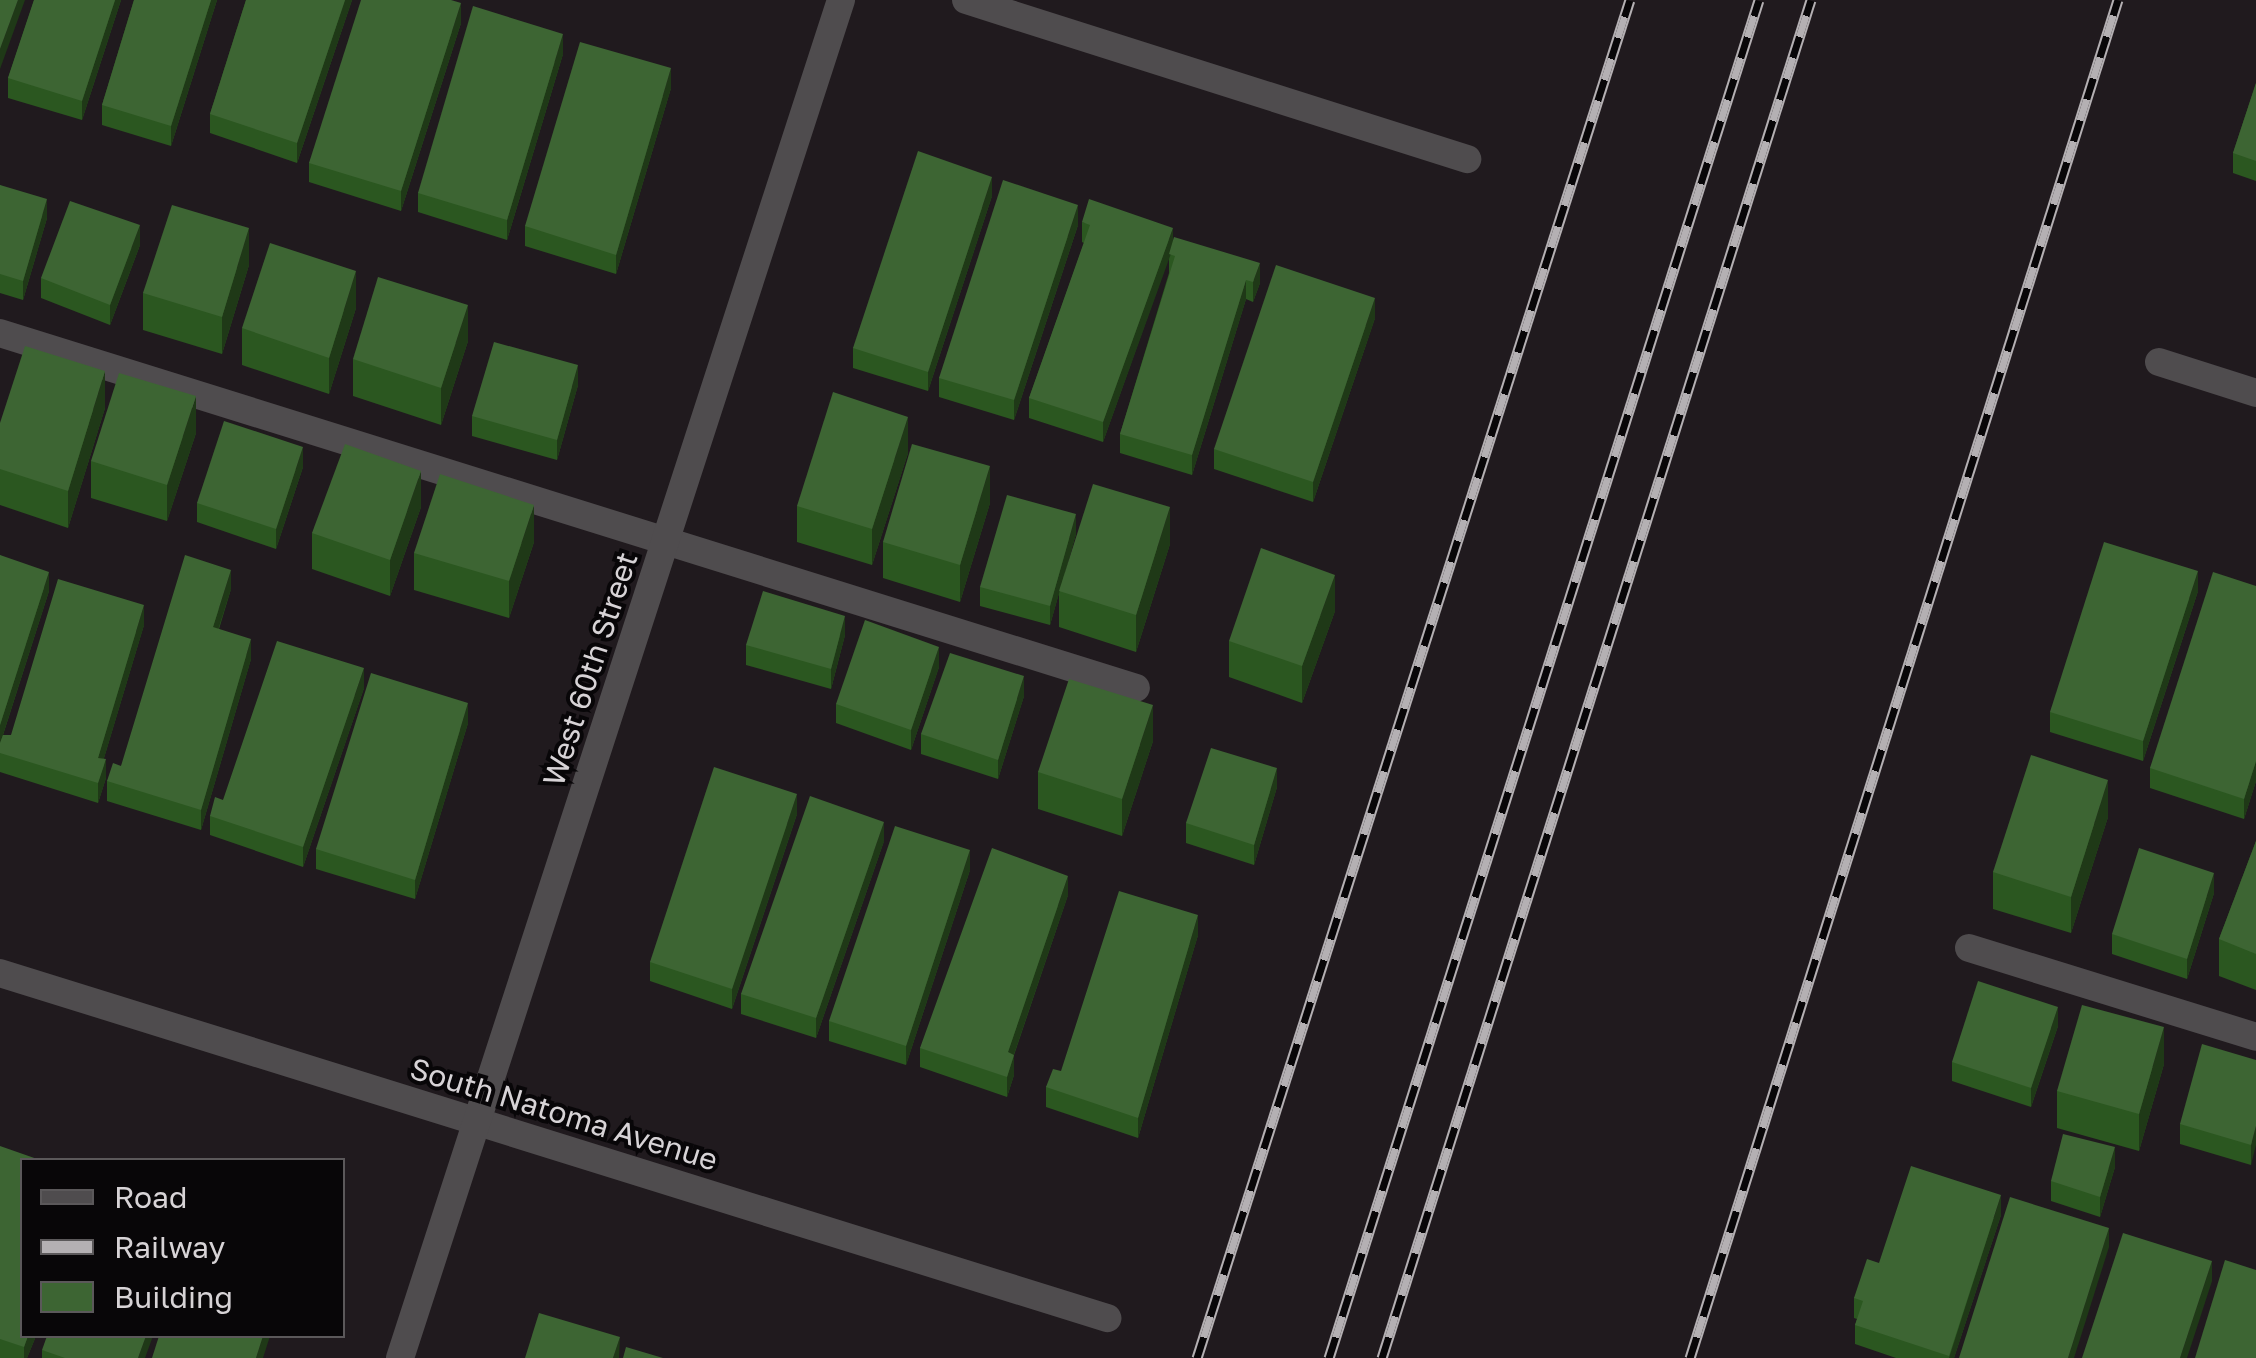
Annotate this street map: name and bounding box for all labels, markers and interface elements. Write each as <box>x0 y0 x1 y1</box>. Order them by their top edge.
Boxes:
street label: West 60th Street <box>535 547 645 791</box>
street label: South Natoma Avenue <box>406 1050 722 1178</box>
legend <box>20 1158 345 1338</box>
text: Road <box>114 1179 188 1215</box>
text: Railway <box>114 1229 225 1265</box>
text: Building <box>114 1279 233 1315</box>

